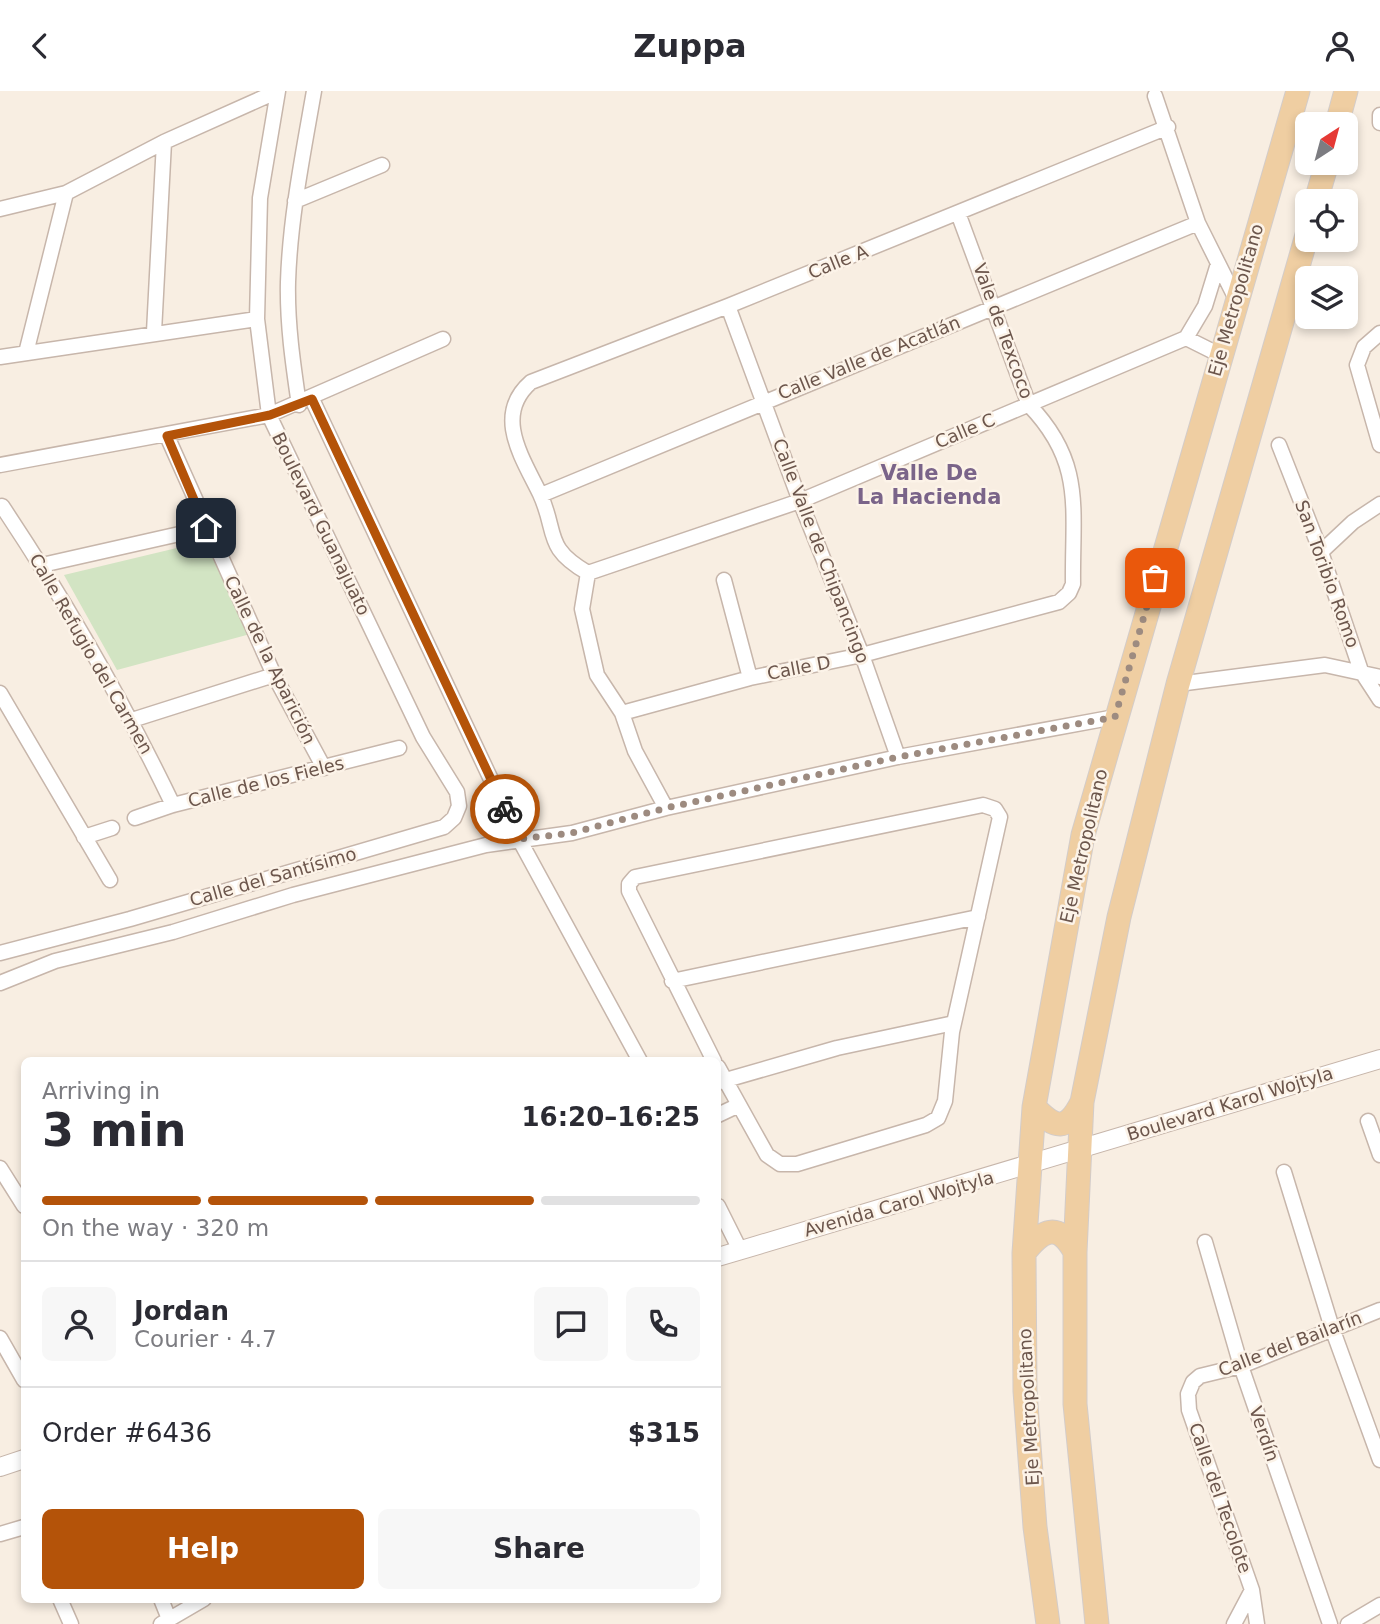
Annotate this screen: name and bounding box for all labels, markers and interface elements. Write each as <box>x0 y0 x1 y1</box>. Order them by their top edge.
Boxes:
icon: back <box>21 27 59 65</box>
text: Zuppa <box>633 27 747 65</box>
icon: person <box>1321 27 1359 65</box>
north arrow <box>1295 112 1358 175</box>
map controls <box>1295 112 1358 329</box>
button: locate <box>1295 189 1358 252</box>
street label: Eje Metropolitano <box>1204 221 1267 379</box>
street label: Calle A <box>805 240 871 283</box>
street label: Vale de Texcoco <box>969 260 1038 402</box>
button: layers <box>1295 266 1358 329</box>
street label: Calle Valle de Acatlán <box>775 311 963 404</box>
street label: Calle C <box>932 409 998 453</box>
street label: Boulevard Guanajuato <box>268 429 375 619</box>
street label: Calle Valle de Chipancingo <box>769 436 874 666</box>
district label: Valle De La Hacienda <box>857 461 1001 509</box>
street label: San Toribio Romo <box>1291 497 1364 650</box>
pin <box>176 498 236 558</box>
icon: home <box>187 509 225 547</box>
pin <box>1125 548 1185 608</box>
street label: Calle Refugio del Carmen <box>25 550 158 758</box>
icon: bag <box>1136 559 1174 597</box>
street label: Calle de la Aparición <box>220 572 320 747</box>
street label: Calle D <box>765 651 832 684</box>
street label: Calle de los Fieles <box>186 752 346 811</box>
street label: Eje Metropolitano <box>1056 767 1111 925</box>
courier <box>470 774 540 844</box>
icon: bike <box>486 790 524 828</box>
street label: Calle del Santísimo <box>187 843 359 910</box>
street label: Boulevard Karol Wojtyla <box>1124 1062 1335 1145</box>
text: Arriving in <box>42 1078 160 1104</box>
text: 16:20–16:25 <box>521 1102 700 1132</box>
text: 3 min <box>42 1103 186 1157</box>
street label: Avenida Carol Wojtyla <box>802 1166 996 1241</box>
text: On the way · 320 m <box>42 1215 269 1241</box>
button: person <box>42 1287 116 1361</box>
button: chat <box>534 1287 608 1361</box>
button: phone <box>626 1287 700 1361</box>
text: Jordan <box>134 1296 229 1326</box>
street label: Calle del Bailarín <box>1215 1307 1364 1381</box>
text: Courier · 4.7 <box>134 1326 277 1352</box>
street label: Eje Metropolitano <box>1014 1328 1043 1486</box>
street label: Verdín <box>1245 1404 1284 1464</box>
text: Order #6436 <box>42 1418 212 1448</box>
text: $315 <box>628 1418 700 1448</box>
street label: Calle del Tecolote <box>1185 1420 1256 1576</box>
button: Help <box>42 1509 364 1589</box>
button: Share <box>378 1509 700 1589</box>

